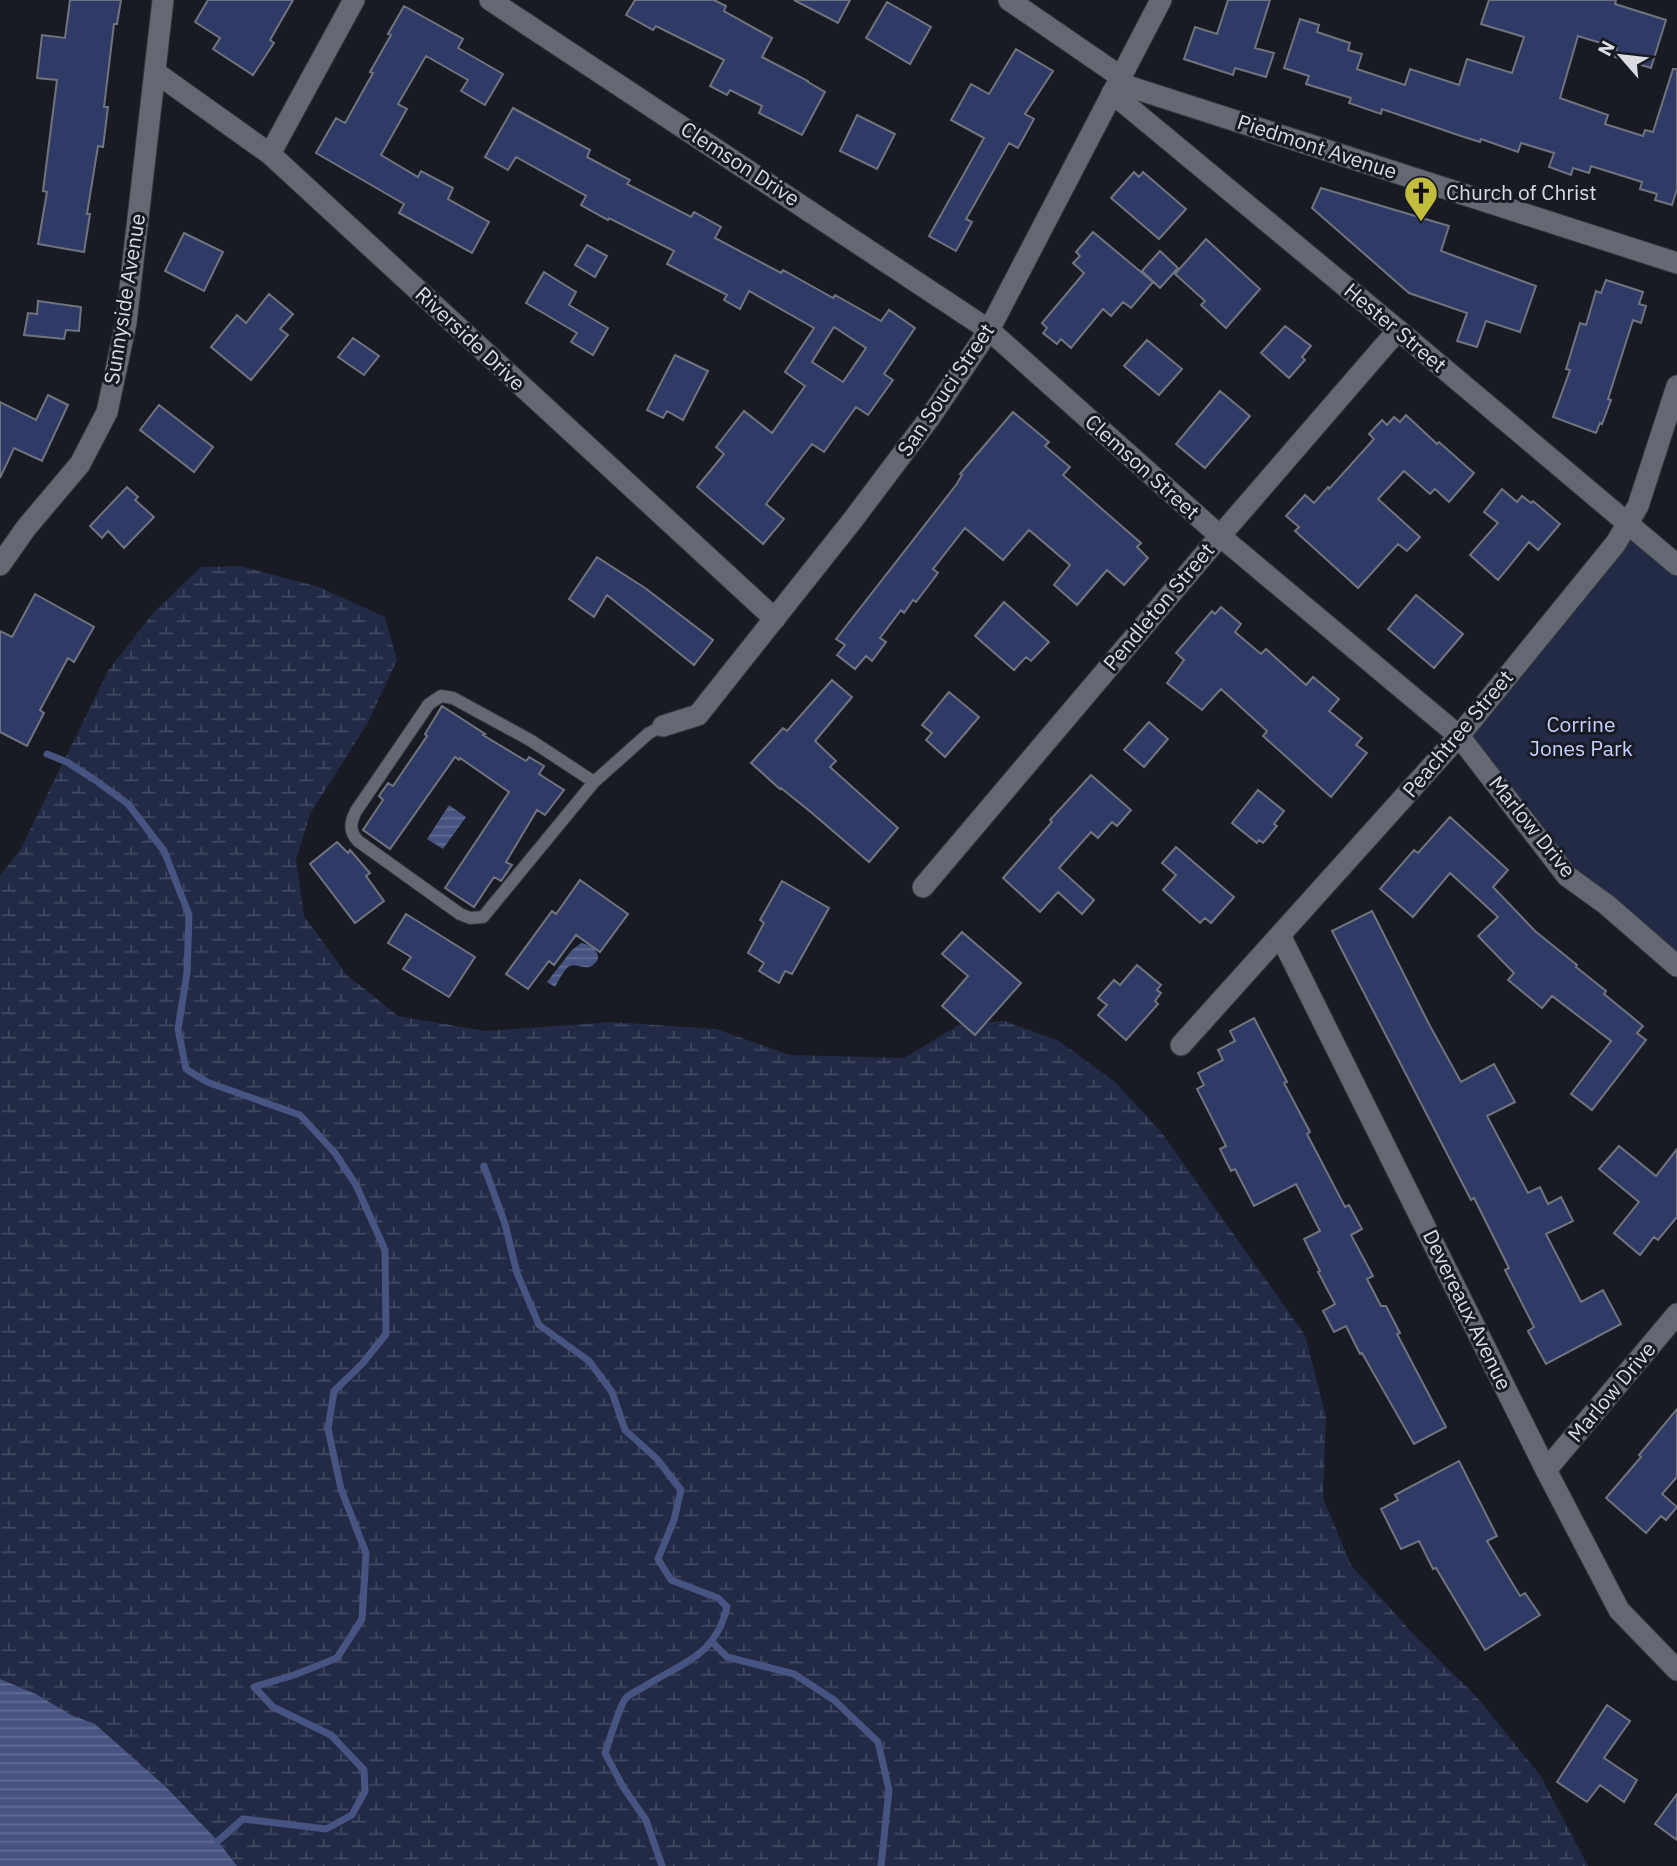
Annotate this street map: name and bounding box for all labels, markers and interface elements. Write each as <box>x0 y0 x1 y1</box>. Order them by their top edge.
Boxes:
north arrow <box>1586 21 1656 91</box>
text: N <box>1592 36 1620 60</box>
street label: Piedmont Avenue <box>1234 107 1401 185</box>
street label: Clemson Drive <box>676 114 805 212</box>
church icon: Church of Christ <box>1402 174 1440 223</box>
place label: Church of Christ <box>1446 178 1597 206</box>
street label: Sunnyside Avenue <box>97 211 151 386</box>
street label: Hester Street <box>1339 276 1453 378</box>
street label: Riverside Drive <box>410 280 532 397</box>
street label: San Souci Street <box>890 318 1000 461</box>
street label: Clemson Street <box>1079 407 1206 525</box>
street label: Pendleton Street <box>1096 537 1220 676</box>
street label: Peachtree Street <box>1396 664 1519 803</box>
park label: Corrine Jones Park <box>1529 710 1633 762</box>
street label: Marlow Drive <box>1483 770 1582 883</box>
street label: Devereaux Avenue <box>1417 1225 1519 1394</box>
street label: Marlow Drive <box>1561 1335 1662 1448</box>

